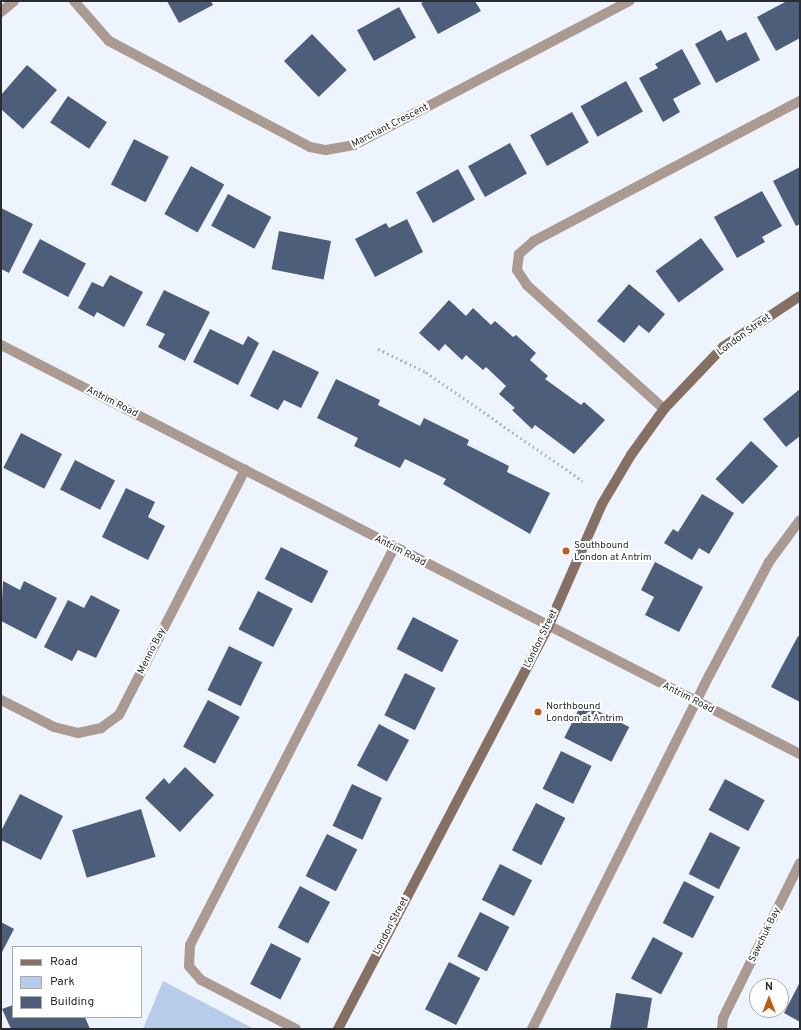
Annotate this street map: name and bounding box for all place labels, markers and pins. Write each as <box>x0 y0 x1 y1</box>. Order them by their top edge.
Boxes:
place label: Southbound London at Antrim <box>574 539 652 562</box>
marker: Southbound London at Antrim <box>561 546 571 556</box>
place label: Northbound London at Antrim <box>546 700 624 724</box>
marker: Northbound London at Antrim <box>533 707 543 717</box>

